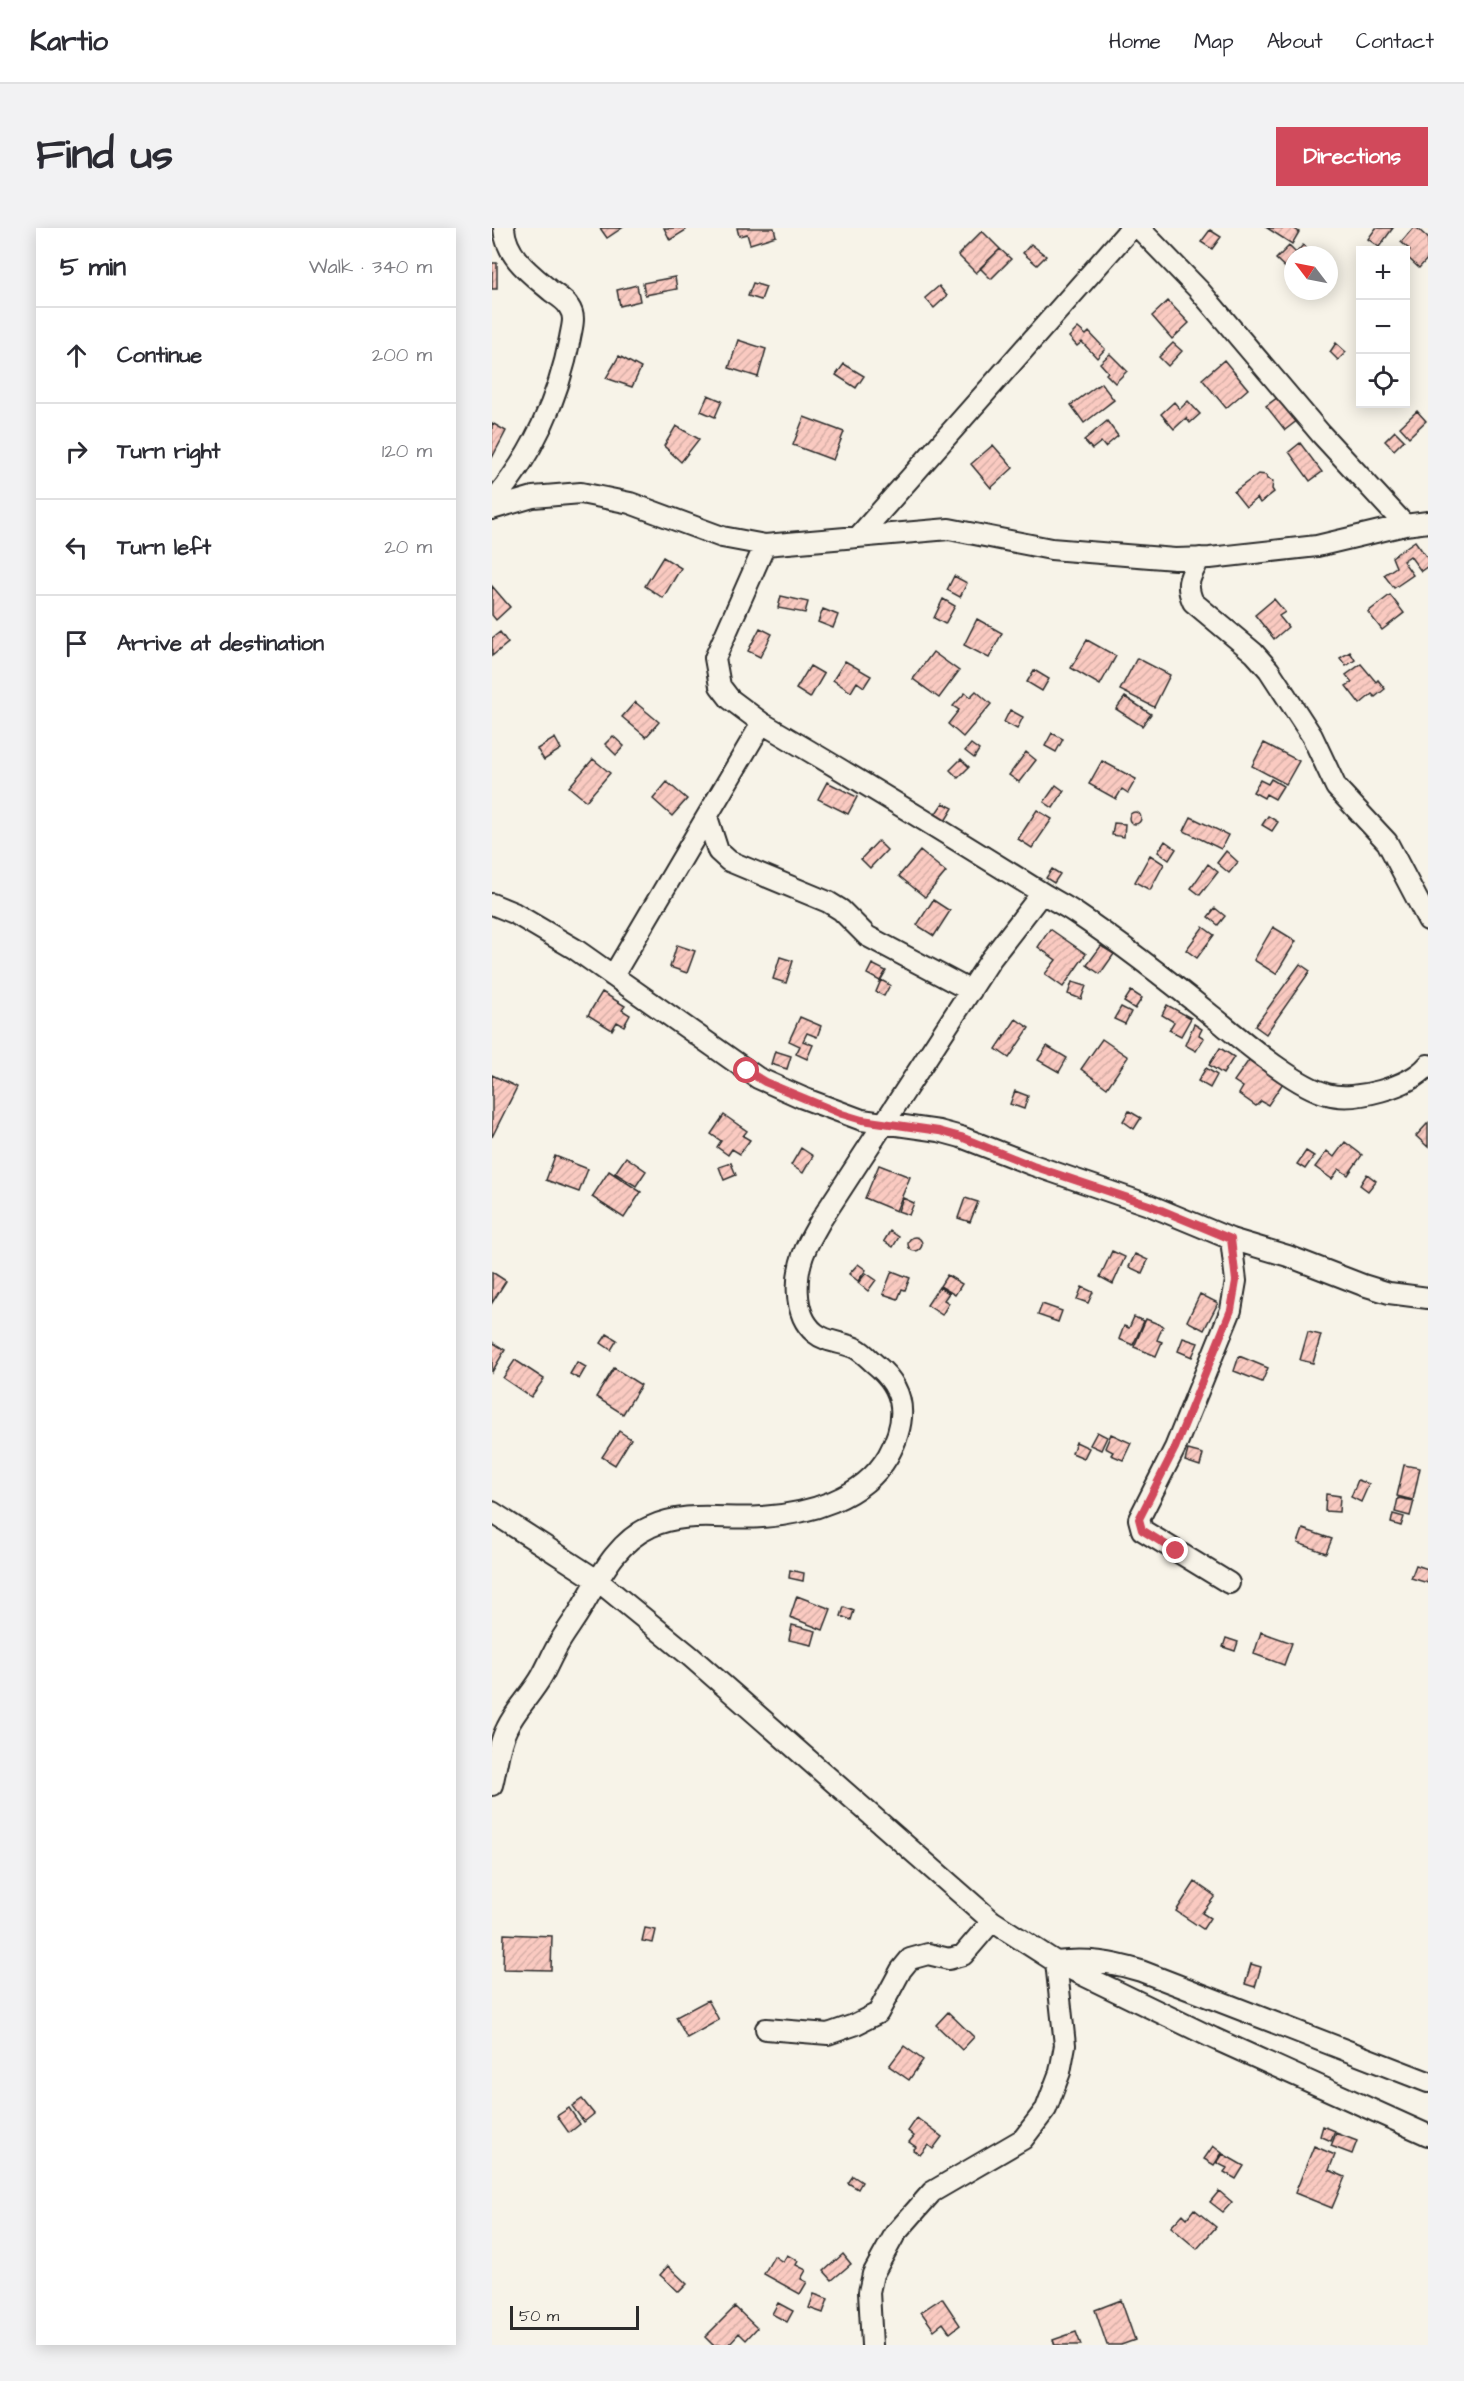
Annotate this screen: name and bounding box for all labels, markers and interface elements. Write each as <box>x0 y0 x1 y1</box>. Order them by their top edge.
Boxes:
text: Kartio <box>30 22 108 61</box>
text: Home <box>1109 27 1161 56</box>
text: Map <box>1194 27 1234 56</box>
text: About <box>1267 27 1323 56</box>
text: Contact <box>1356 27 1434 56</box>
text: Find us <box>36 127 173 185</box>
button: Directions <box>1276 127 1428 186</box>
north arrow <box>1284 246 1338 300</box>
map controls <box>1356 246 1410 408</box>
button: + <box>1356 246 1410 300</box>
text: 5 min <box>60 249 126 285</box>
text: Walk · 340 m <box>309 253 432 281</box>
button: − <box>1356 300 1410 354</box>
icon: ahead <box>60 339 93 372</box>
text: Continue <box>117 340 202 371</box>
text: 200 m <box>372 341 432 369</box>
button: locate <box>1356 354 1410 408</box>
icon: right <box>60 435 93 468</box>
text: Turn right <box>117 436 220 467</box>
text: 120 m <box>382 437 432 465</box>
icon: left <box>60 531 93 564</box>
text: Turn left <box>117 532 211 563</box>
text: 20 m <box>384 533 432 561</box>
icon: arrive <box>60 627 93 660</box>
text: Arrive at destination <box>117 628 324 659</box>
route start <box>733 1057 759 1083</box>
route end <box>1162 1537 1188 1563</box>
scale bar <box>510 2303 639 2330</box>
text: 50 m <box>519 2305 559 2327</box>

